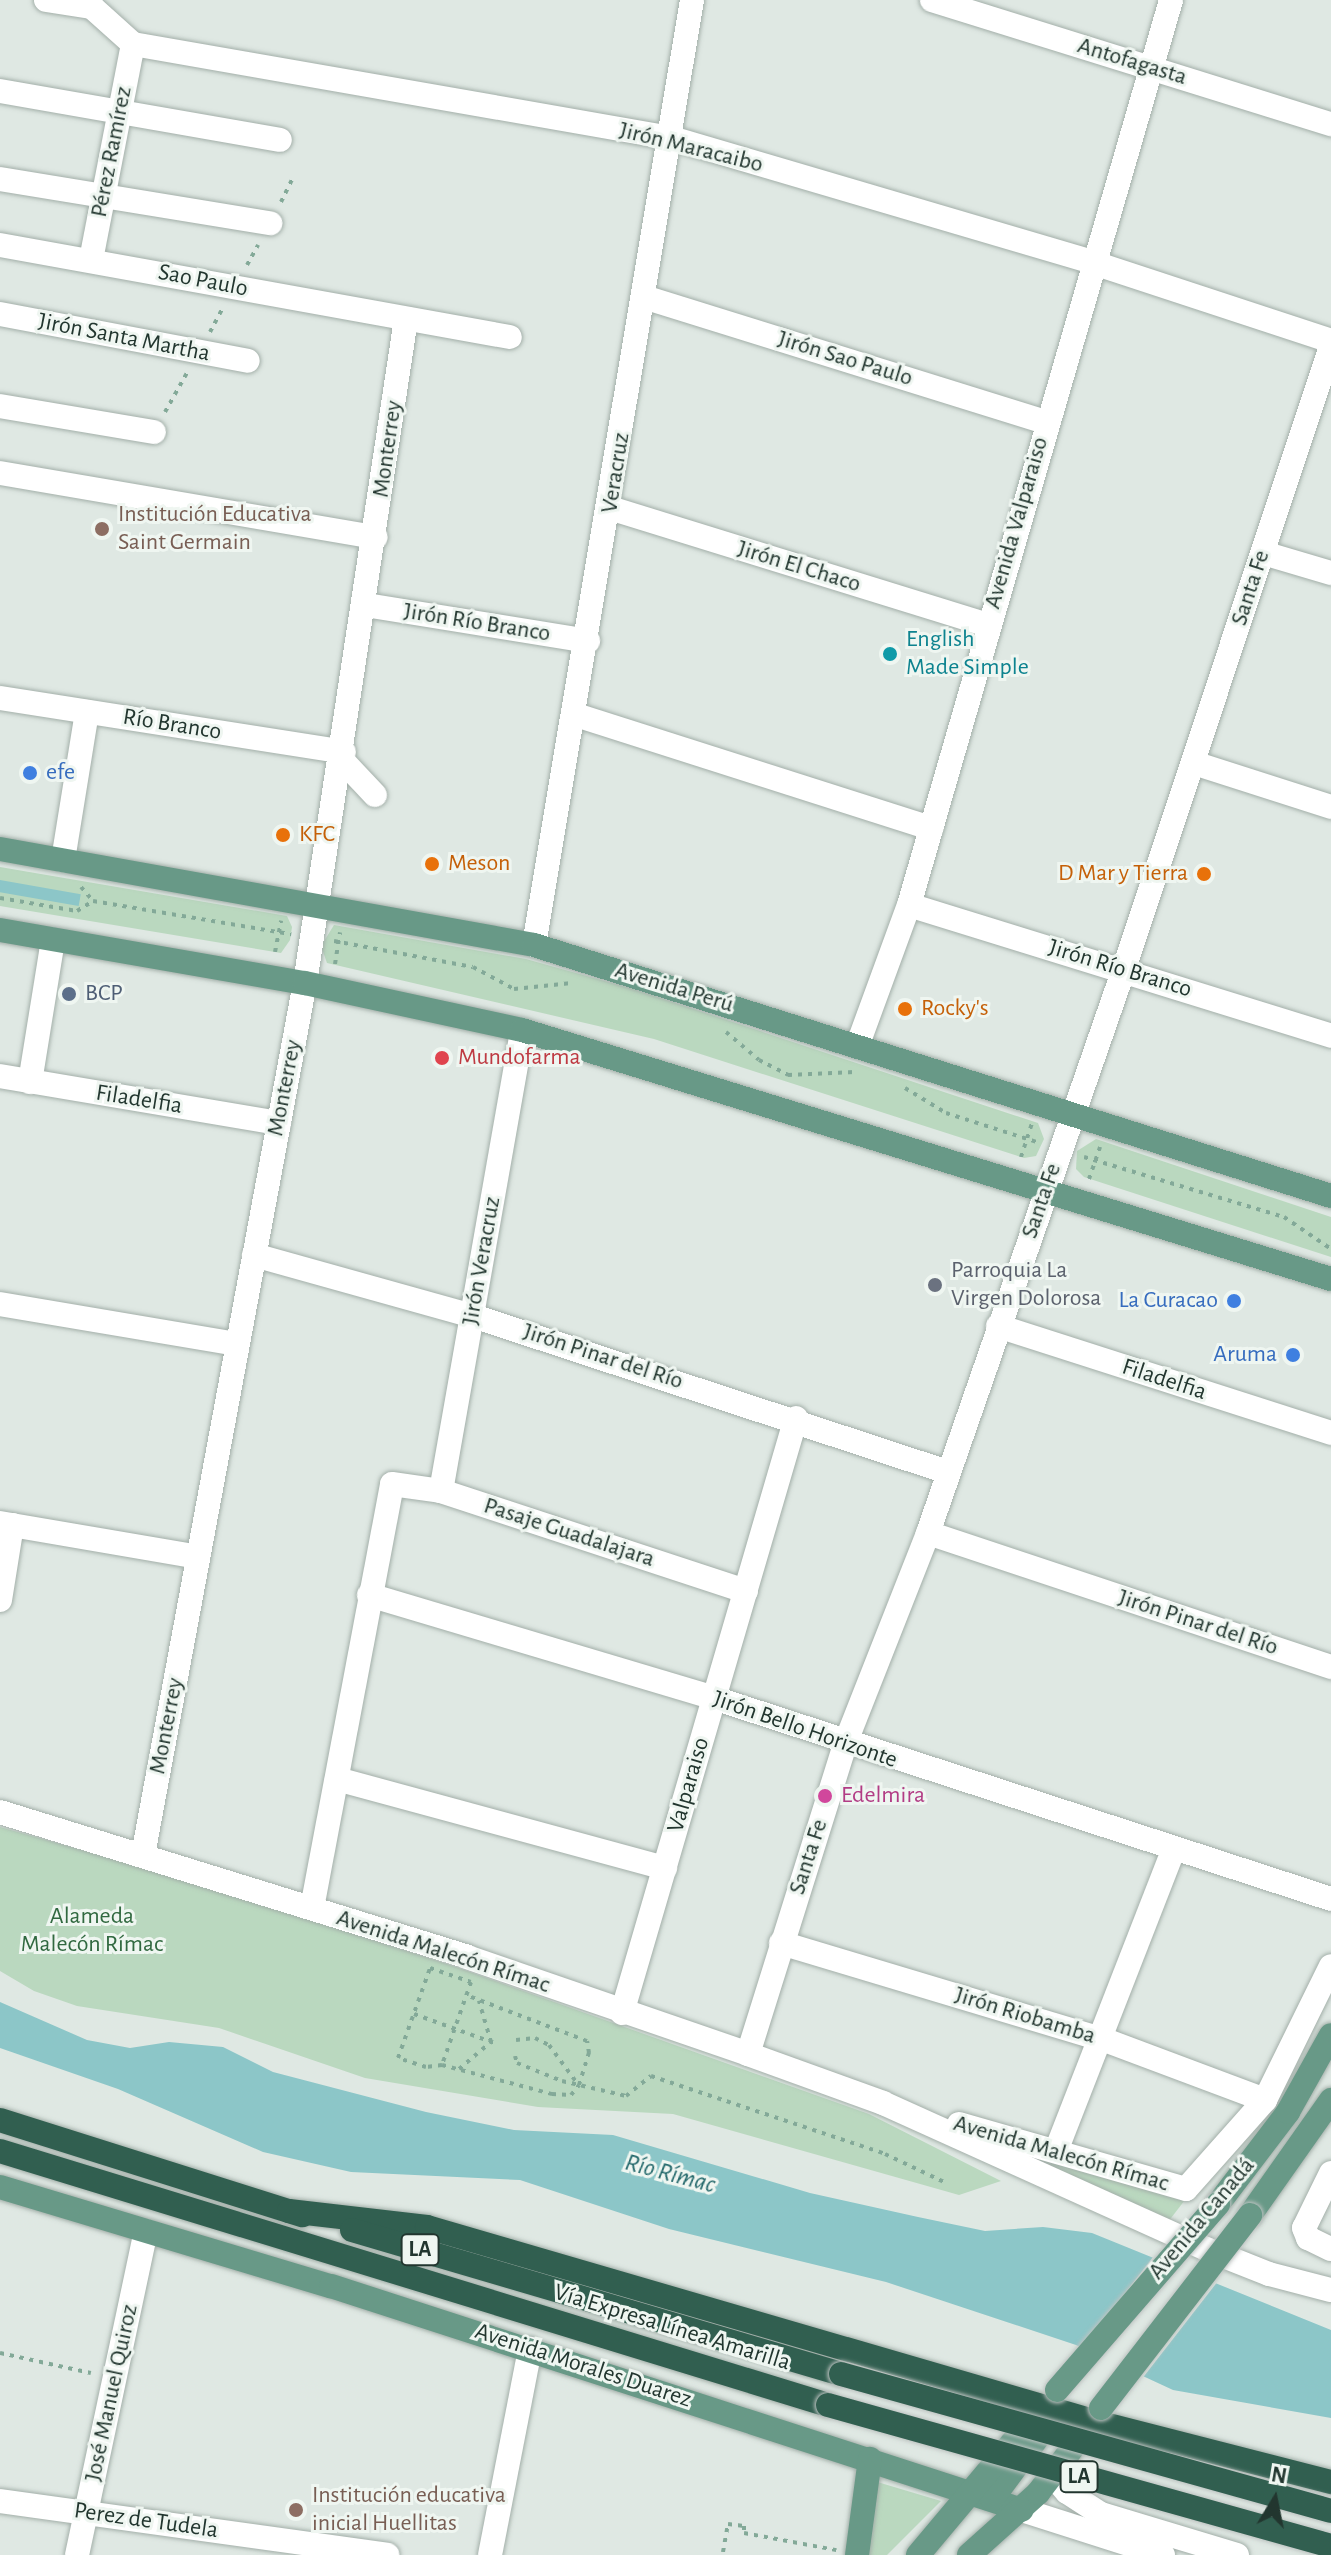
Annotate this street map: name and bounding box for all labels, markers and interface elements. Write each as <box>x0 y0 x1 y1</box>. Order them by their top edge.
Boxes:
street label: Antofagasta <box>1074 32 1190 92</box>
street label: Pérez Ramírez <box>85 84 139 220</box>
street label: Jirón Maracaibo <box>616 116 766 180</box>
street label: Sao Paulo <box>156 258 250 304</box>
street label: Jirón Santa Martha <box>36 307 212 369</box>
street label: Jirón Sao Paulo <box>774 325 916 393</box>
street label: Monterrey <box>367 399 409 499</box>
street label: Veracruz <box>595 431 637 515</box>
street label: Avenida Valparaiso <box>979 434 1055 612</box>
place label: Institución Educativa Saint Germain <box>118 501 312 557</box>
marker: Institución Educativa Saint Germain <box>93 520 111 538</box>
street label: Jirón El Chaco <box>734 535 864 599</box>
street label: Santa Fe <box>1225 547 1277 629</box>
street label: Jirón Río Branco <box>402 597 552 649</box>
place label: English Made Simple <box>906 626 1029 682</box>
marker: English Made Simple <box>881 645 899 663</box>
street label: Río Branco <box>121 703 223 747</box>
place label: efe <box>46 759 75 787</box>
marker: efe <box>21 764 39 782</box>
place label: KFC <box>299 821 335 849</box>
marker: KFC <box>274 826 292 844</box>
place label: Meson <box>448 850 510 878</box>
marker: Meson <box>423 855 441 873</box>
place label: D Mar y Tierra <box>1058 860 1188 888</box>
marker: D Mar y Tierra <box>1195 865 1213 883</box>
street label: Jirón Río Branco <box>1045 934 1195 1004</box>
street label: Avenida Perú <box>611 956 737 1020</box>
place label: BCP <box>85 980 123 1008</box>
marker: BCP <box>60 985 78 1003</box>
place label: Rocky's <box>921 995 989 1023</box>
marker: Rocky's <box>896 1000 914 1018</box>
street label: Monterrey <box>262 1037 308 1139</box>
place label: Mundofarma <box>458 1044 580 1072</box>
marker: Mundofarma <box>433 1049 451 1067</box>
street label: Filadelfia <box>94 1079 184 1121</box>
street label: Santa Fe <box>1016 1160 1068 1242</box>
street label: Jirón Veracruz <box>457 1195 507 1327</box>
place label: Parroquia La Virgen Dolorosa <box>951 1257 1101 1313</box>
marker: Parroquia La Virgen Dolorosa <box>926 1276 944 1294</box>
place label: La Curacao <box>1118 1287 1218 1315</box>
marker: La Curacao <box>1225 1292 1243 1310</box>
street label: Jirón Pinar del Río <box>519 1318 687 1396</box>
place label: Aruma <box>1213 1341 1277 1369</box>
marker: Aruma <box>1284 1346 1302 1364</box>
street label: Filadelfia <box>1118 1353 1210 1407</box>
street label: Pasaje Guadalajara <box>480 1492 658 1574</box>
street label: Jirón Pinar del Río <box>1114 1584 1282 1662</box>
street label: Monterrey <box>144 1675 190 1777</box>
street label: Jirón Bello Horizonte <box>709 1685 901 1775</box>
street label: Valparaiso <box>662 1734 716 1836</box>
place label: Edelmira <box>841 1782 925 1810</box>
marker: Edelmira <box>816 1787 834 1805</box>
street label: Santa Fe <box>783 1816 835 1898</box>
park label: Alameda Malecón Rímac <box>21 1903 163 1959</box>
street label: Avenida Malecón Rímac <box>333 1904 553 2000</box>
street label: Jirón Riobamba <box>951 1981 1099 2051</box>
street label: Avenida Malecón Rímac <box>950 2109 1172 2199</box>
water label: Río Rímac <box>621 2147 719 2201</box>
street label: Avenida Canadá <box>1143 2152 1261 2286</box>
road number: LA <box>400 2232 440 2268</box>
street label: Vía Expresa Línea Amarilla <box>550 2278 794 2378</box>
street label: José Manuel Quiroz <box>79 2302 145 2484</box>
street label: Avenida Morales Duarez <box>471 2317 695 2415</box>
road number: LA <box>1059 2459 1099 2495</box>
north arrow <box>1235 2459 1315 2539</box>
text: N <box>1270 2463 1289 2488</box>
place label: Institución educativa inicial Huellitas <box>312 2482 506 2538</box>
street label: Perez de Tudela <box>72 2497 220 2545</box>
marker: Institución educativa inicial Huellitas <box>287 2501 305 2519</box>

